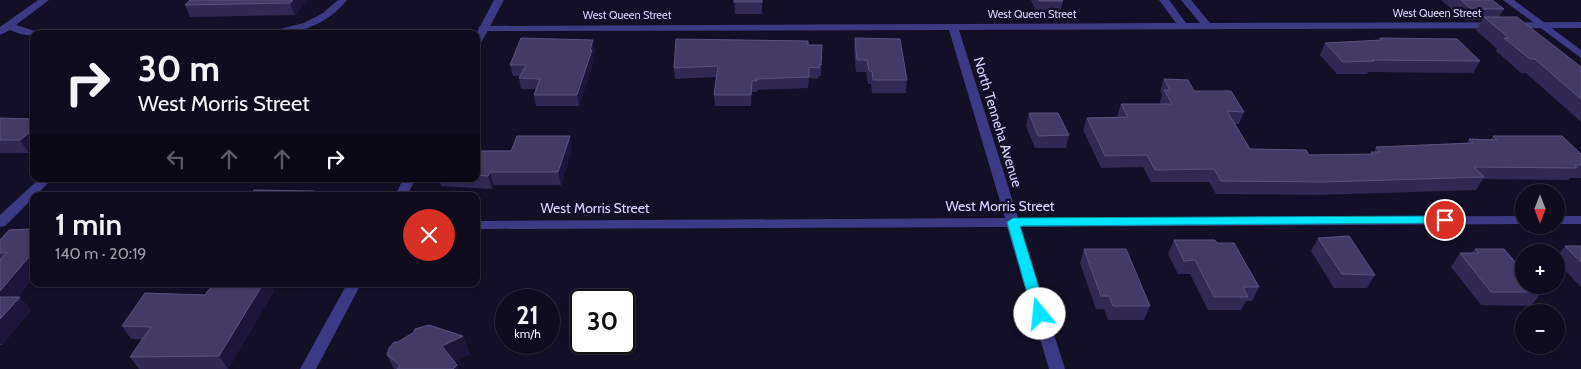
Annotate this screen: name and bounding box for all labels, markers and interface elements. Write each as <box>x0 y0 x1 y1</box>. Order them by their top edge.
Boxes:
street label: West Queen Street <box>1393 6 1482 20</box>
street label: West Queen Street <box>988 7 1077 21</box>
street label: West Queen Street <box>583 8 672 22</box>
text: 30 m <box>138 47 220 90</box>
icon: right <box>55 50 120 115</box>
street label: North Tenneha Avenue <box>970 55 1026 189</box>
text: West Morris Street <box>138 90 310 117</box>
icon: left <box>162 145 190 173</box>
icon: ahead <box>215 145 243 173</box>
icon: ahead <box>268 145 296 173</box>
icon: right <box>321 145 349 173</box>
north arrow <box>1515 184 1565 234</box>
map controls <box>1515 184 1565 354</box>
street label: West Morris Street <box>945 197 1055 215</box>
street label: West Morris Street <box>540 199 650 217</box>
pin <box>1424 199 1466 241</box>
text: 1 min <box>55 206 122 243</box>
icon: arrive <box>1431 206 1459 234</box>
button: close <box>403 209 455 261</box>
text: 140 m · 20:19 <box>55 244 146 263</box>
button: + <box>1515 244 1565 294</box>
position arrow <box>1013 287 1065 339</box>
speed limit sign: 30 <box>570 289 635 354</box>
text: 21 <box>516 300 539 330</box>
button: − <box>1515 304 1565 354</box>
text: km/h <box>514 326 541 341</box>

